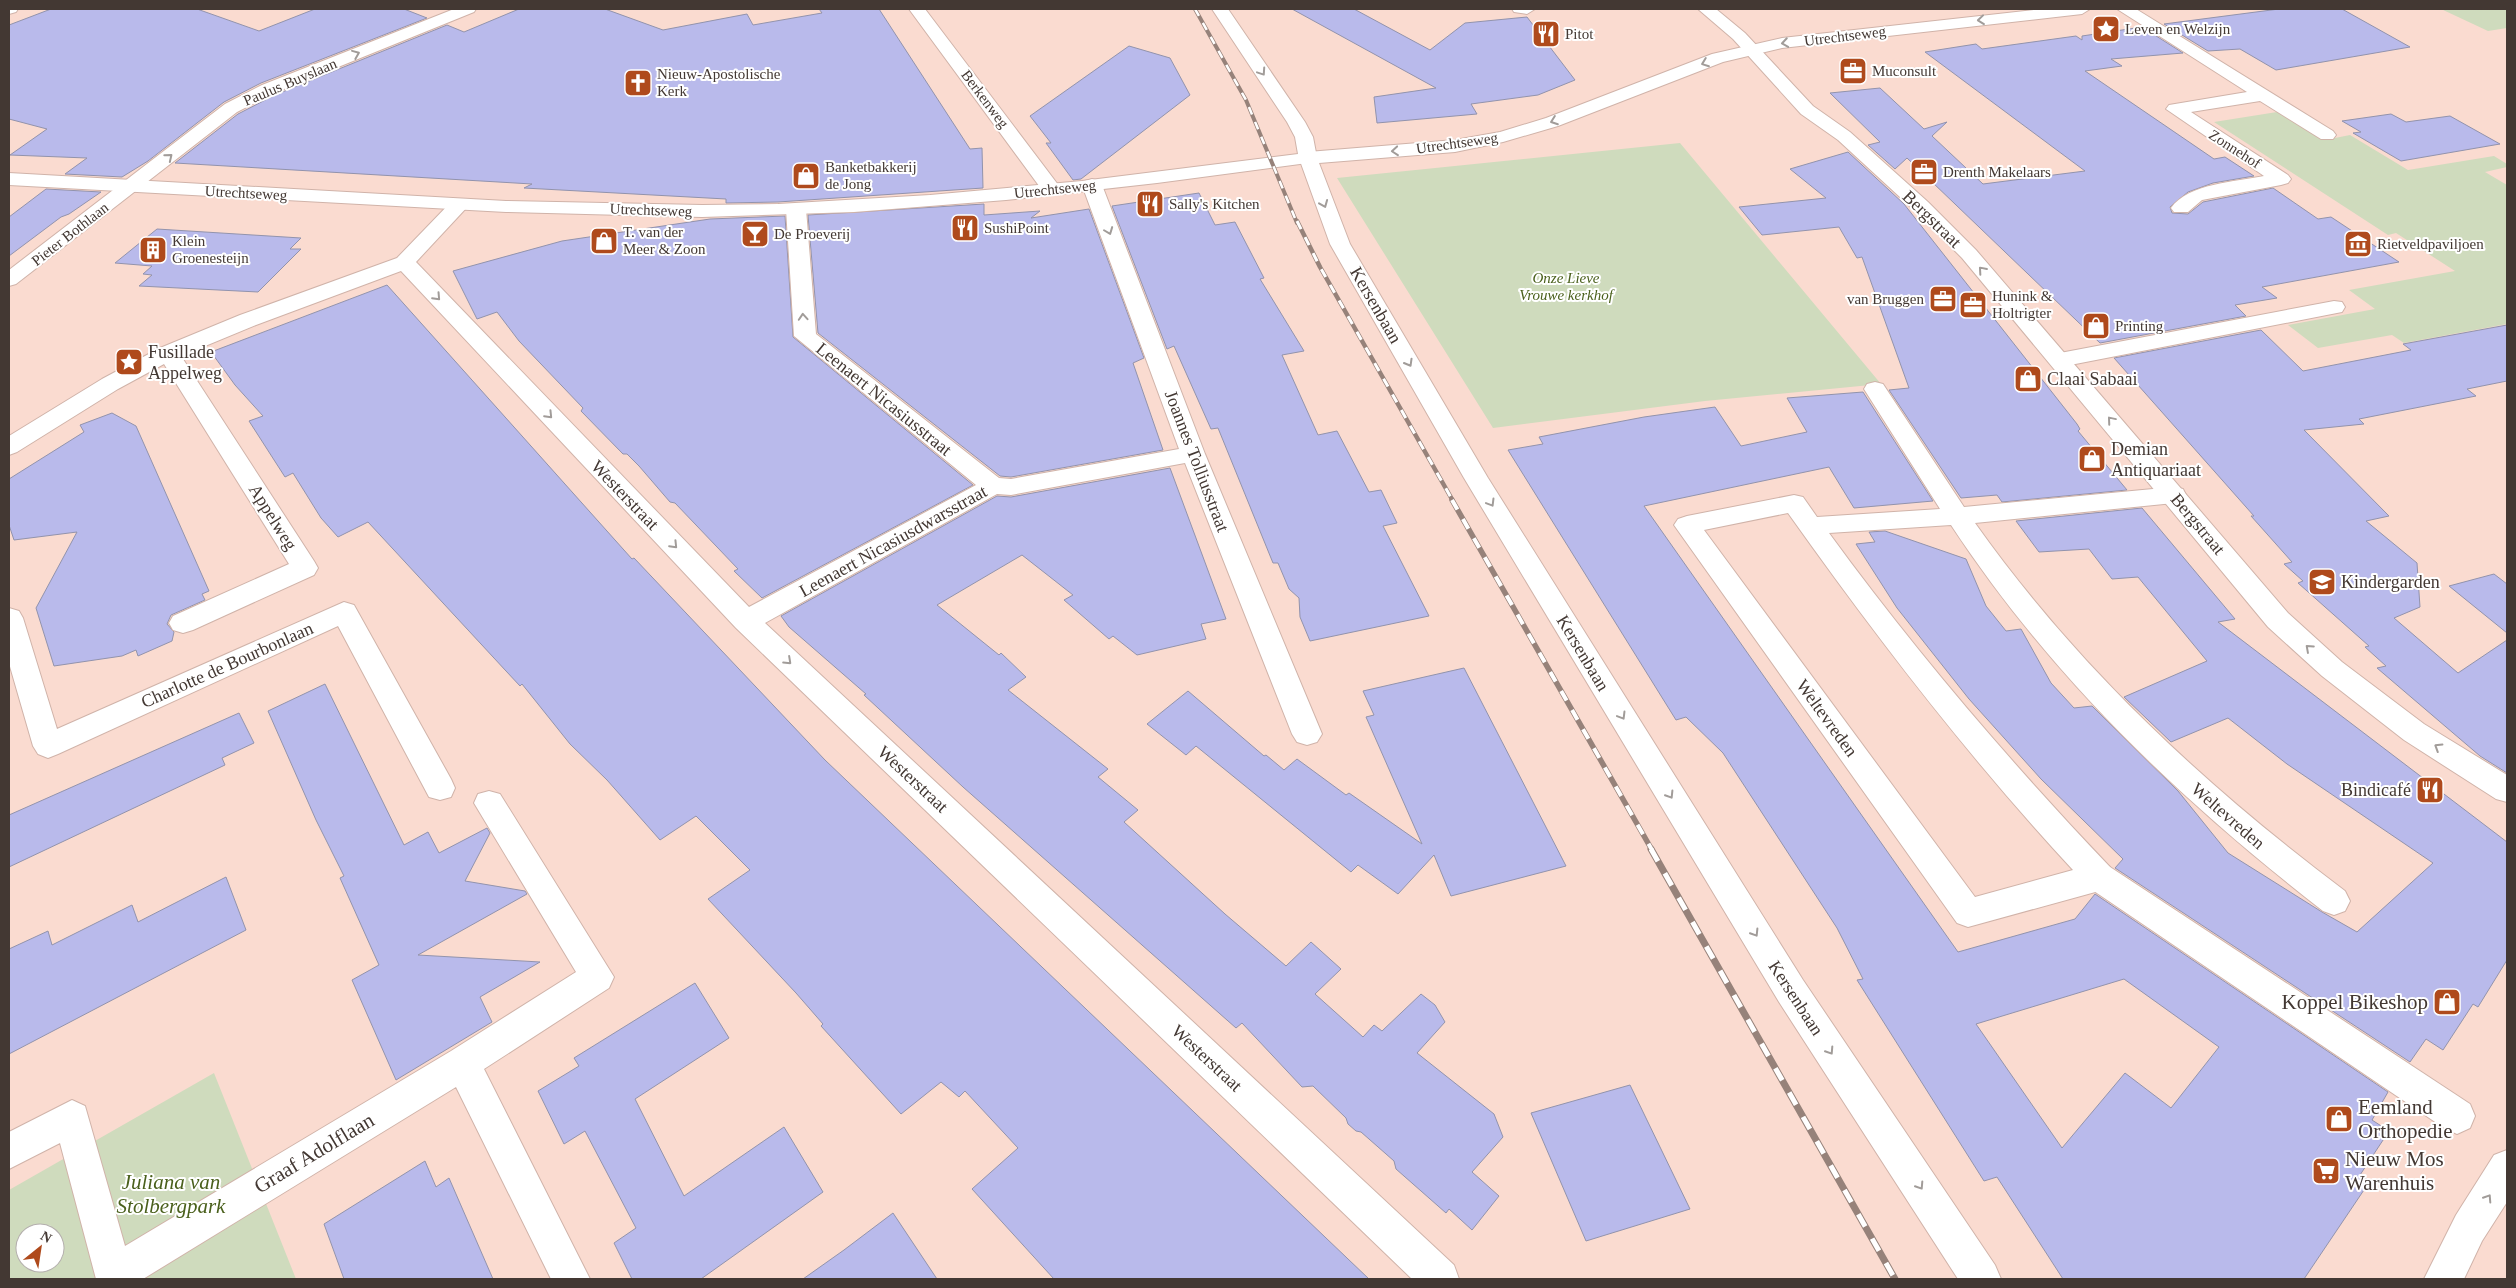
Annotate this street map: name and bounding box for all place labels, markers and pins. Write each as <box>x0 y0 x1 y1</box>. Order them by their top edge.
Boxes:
place icon: Leven en Welzijn <box>2091 14 2121 44</box>
restaurant icon: Pitot <box>1531 19 1561 49</box>
place label: Leven en Welzijn <box>2125 21 2231 37</box>
place label: Pitot <box>1565 26 1594 42</box>
office icon: Muconsult <box>1838 56 1868 86</box>
place label: Muconsult <box>1872 63 1937 79</box>
place label: Nieuw-Apostolische Kerk <box>657 66 781 99</box>
church icon: Nieuw-Apostolische Kerk <box>623 68 653 98</box>
office icon: Drenth Makelaars <box>1909 157 1939 187</box>
place label: Banketbakkerij de Jong <box>825 159 917 192</box>
shop icon: Banketbakkerij de Jong <box>791 161 821 191</box>
place label: Drenth Makelaars <box>1943 164 2051 180</box>
restaurant icon: Sally's Kitchen <box>1135 189 1165 219</box>
place label: Sally's Kitchen <box>1169 196 1260 212</box>
restaurant icon: SushiPoint <box>950 213 980 243</box>
bar icon: De Proeverij <box>740 219 770 249</box>
place label: SushiPoint <box>984 220 1050 236</box>
place label: T. van der Meer & Zoon <box>623 224 706 257</box>
shop icon: T. van der Meer & Zoon <box>589 226 619 256</box>
place label: De Proeverij <box>774 226 850 242</box>
museum icon: Rietveldpaviljoen <box>2343 229 2373 259</box>
place label: Klein Groenesteijn <box>172 233 249 266</box>
building icon: Klein Groenesteijn <box>138 235 168 265</box>
place label: Rietveldpaviljoen <box>2377 236 2484 252</box>
office icon: van Bruggen <box>1928 284 1958 314</box>
place label: Hunink & Holtrigter <box>1992 288 2053 321</box>
office icon: Hunink & Holtrigter <box>1958 290 1988 320</box>
place label: van Bruggen <box>1847 291 1924 307</box>
shop icon: Printing <box>2081 311 2111 341</box>
place label: Printing <box>2115 318 2164 334</box>
place label: Fusillade Appelweg <box>148 342 222 383</box>
place icon: Fusillade Appelweg <box>114 347 144 377</box>
shop icon: Claai Sabaai <box>2013 364 2043 394</box>
place label: Claai Sabaai <box>2047 369 2137 389</box>
place label: Demian Antiquariaat <box>2111 439 2201 480</box>
shop icon: Demian Antiquariaat <box>2077 444 2107 474</box>
school or university icon: Kindergarden <box>2307 567 2337 597</box>
place label: Kindergarden <box>2341 572 2440 592</box>
restaurant icon: Bindicafé <box>2415 775 2445 805</box>
place label: Bindicafé <box>2341 780 2411 800</box>
shop icon: Koppel Bikeshop <box>2432 987 2462 1017</box>
place label: Koppel Bikeshop <box>2282 990 2428 1014</box>
place label: Eemland Orthopedie <box>2358 1095 2452 1143</box>
shop icon: Eemland Orthopedie <box>2324 1104 2354 1134</box>
place label: Nieuw Mos Warenhuis <box>2345 1147 2444 1195</box>
supermarket icon: Nieuw Mos Warenhuis <box>2311 1156 2341 1186</box>

